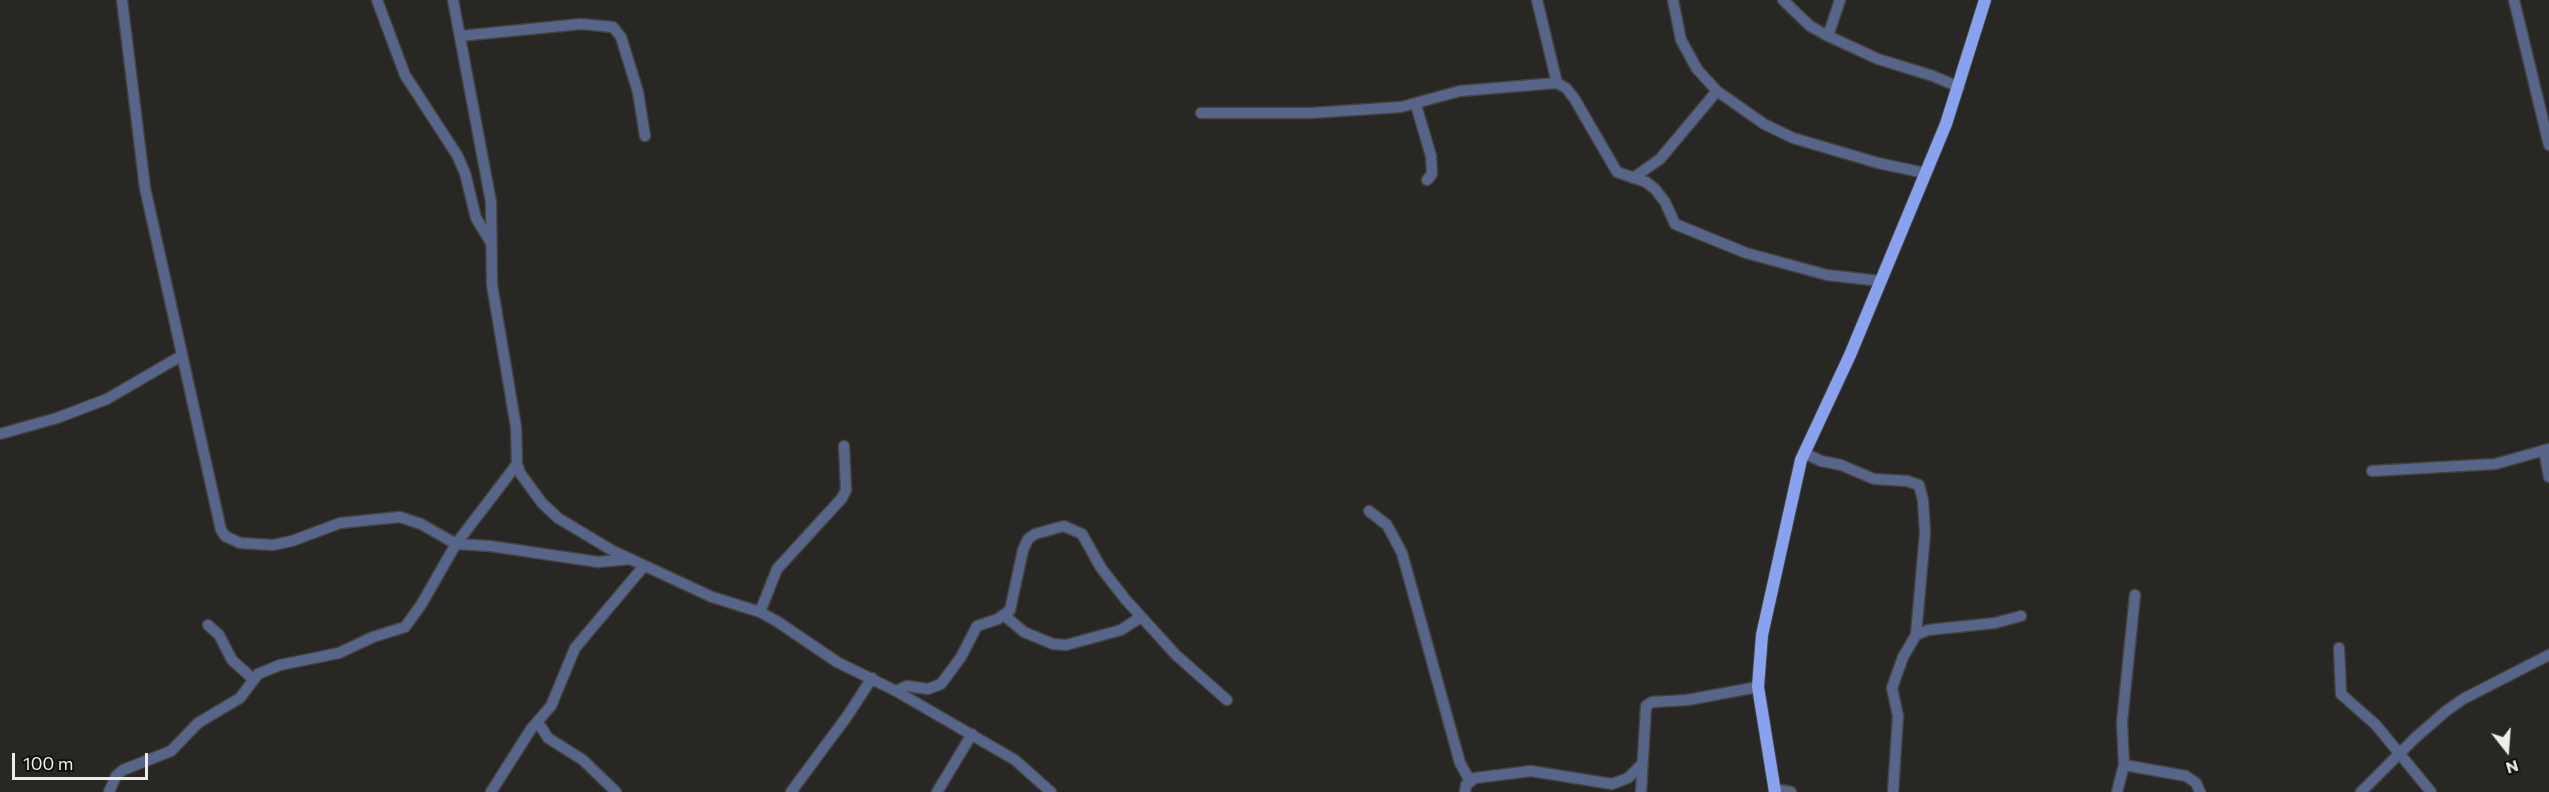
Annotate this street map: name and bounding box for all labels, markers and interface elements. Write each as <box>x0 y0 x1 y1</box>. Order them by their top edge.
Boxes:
north arrow <box>2477 720 2537 780</box>
scale bar <box>15 741 152 779</box>
text: 100 m <box>23 752 73 774</box>
text: N <box>2504 757 2521 779</box>

